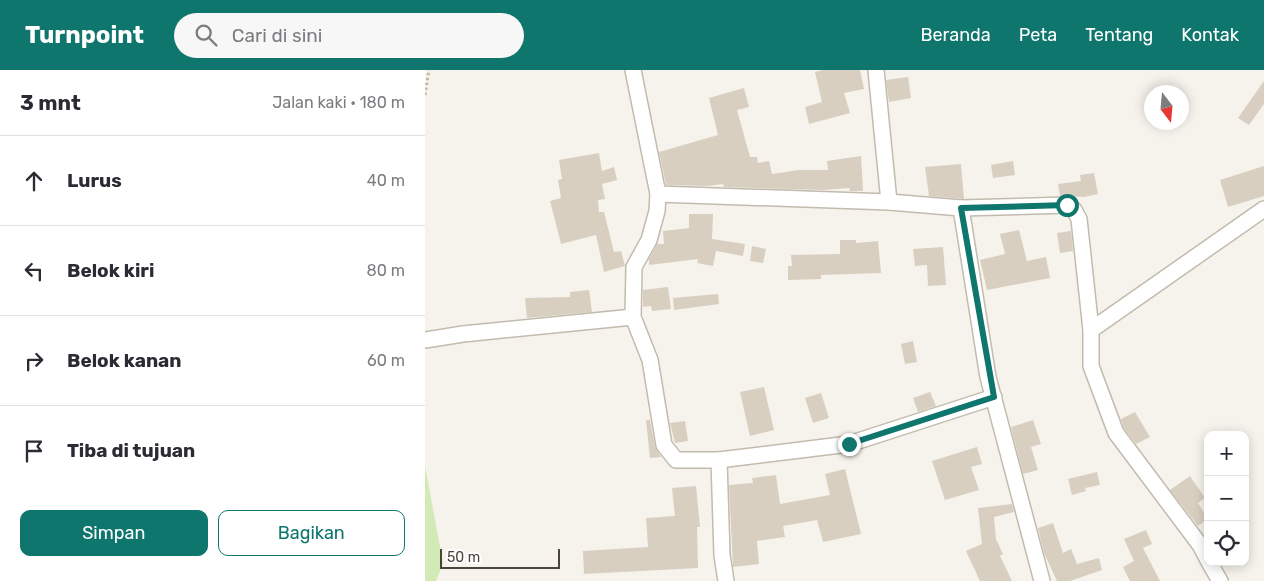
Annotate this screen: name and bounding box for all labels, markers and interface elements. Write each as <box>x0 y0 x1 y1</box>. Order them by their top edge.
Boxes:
search box <box>174 13 524 58</box>
text: Turnpoint <box>25 21 144 49</box>
icon: search <box>192 21 220 49</box>
text: Cari di sini <box>232 24 322 47</box>
text: Beranda <box>920 24 991 46</box>
text: Peta <box>1019 24 1057 46</box>
text: Tentang <box>1085 24 1153 46</box>
text: Kontak <box>1181 24 1239 46</box>
north arrow <box>1144 85 1189 130</box>
text: 3 mnt <box>20 90 81 115</box>
text: Jalan kaki · 180 m <box>272 93 405 112</box>
icon: ahead <box>20 167 48 195</box>
text: Lurus <box>67 169 122 192</box>
text: 40 m <box>367 171 405 190</box>
route start <box>1056 194 1079 217</box>
icon: left <box>20 257 48 285</box>
text: Belok kiri <box>67 259 154 282</box>
text: 80 m <box>367 261 405 280</box>
icon: right <box>20 347 48 375</box>
text: Belok kanan <box>67 349 182 372</box>
text: 60 m <box>367 351 405 370</box>
map controls <box>1204 431 1249 566</box>
button: + <box>1204 431 1249 476</box>
route end <box>838 433 861 456</box>
icon: arrive <box>20 437 48 465</box>
text: Tiba di tujuan <box>67 439 195 462</box>
button: − <box>1204 476 1249 521</box>
button: Simpan <box>20 510 208 556</box>
button: Bagikan <box>218 510 405 556</box>
button: locate <box>1204 521 1249 566</box>
scale bar <box>440 546 560 569</box>
text: 50 m <box>447 549 480 566</box>

